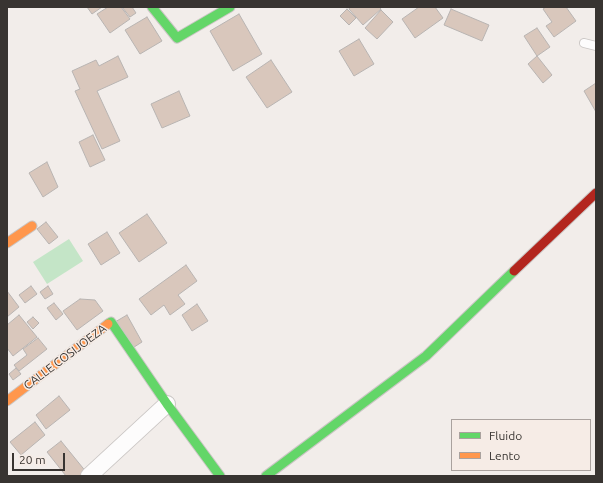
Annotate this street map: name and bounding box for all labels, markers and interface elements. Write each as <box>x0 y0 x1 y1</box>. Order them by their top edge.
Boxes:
street label: CALLE COSIJOEZA <box>21 321 109 393</box>
legend <box>451 419 591 471</box>
text: Fluido <box>489 429 522 442</box>
scale bar <box>14 445 67 471</box>
text: Lento <box>489 449 520 462</box>
text: 20 m <box>19 453 46 466</box>

